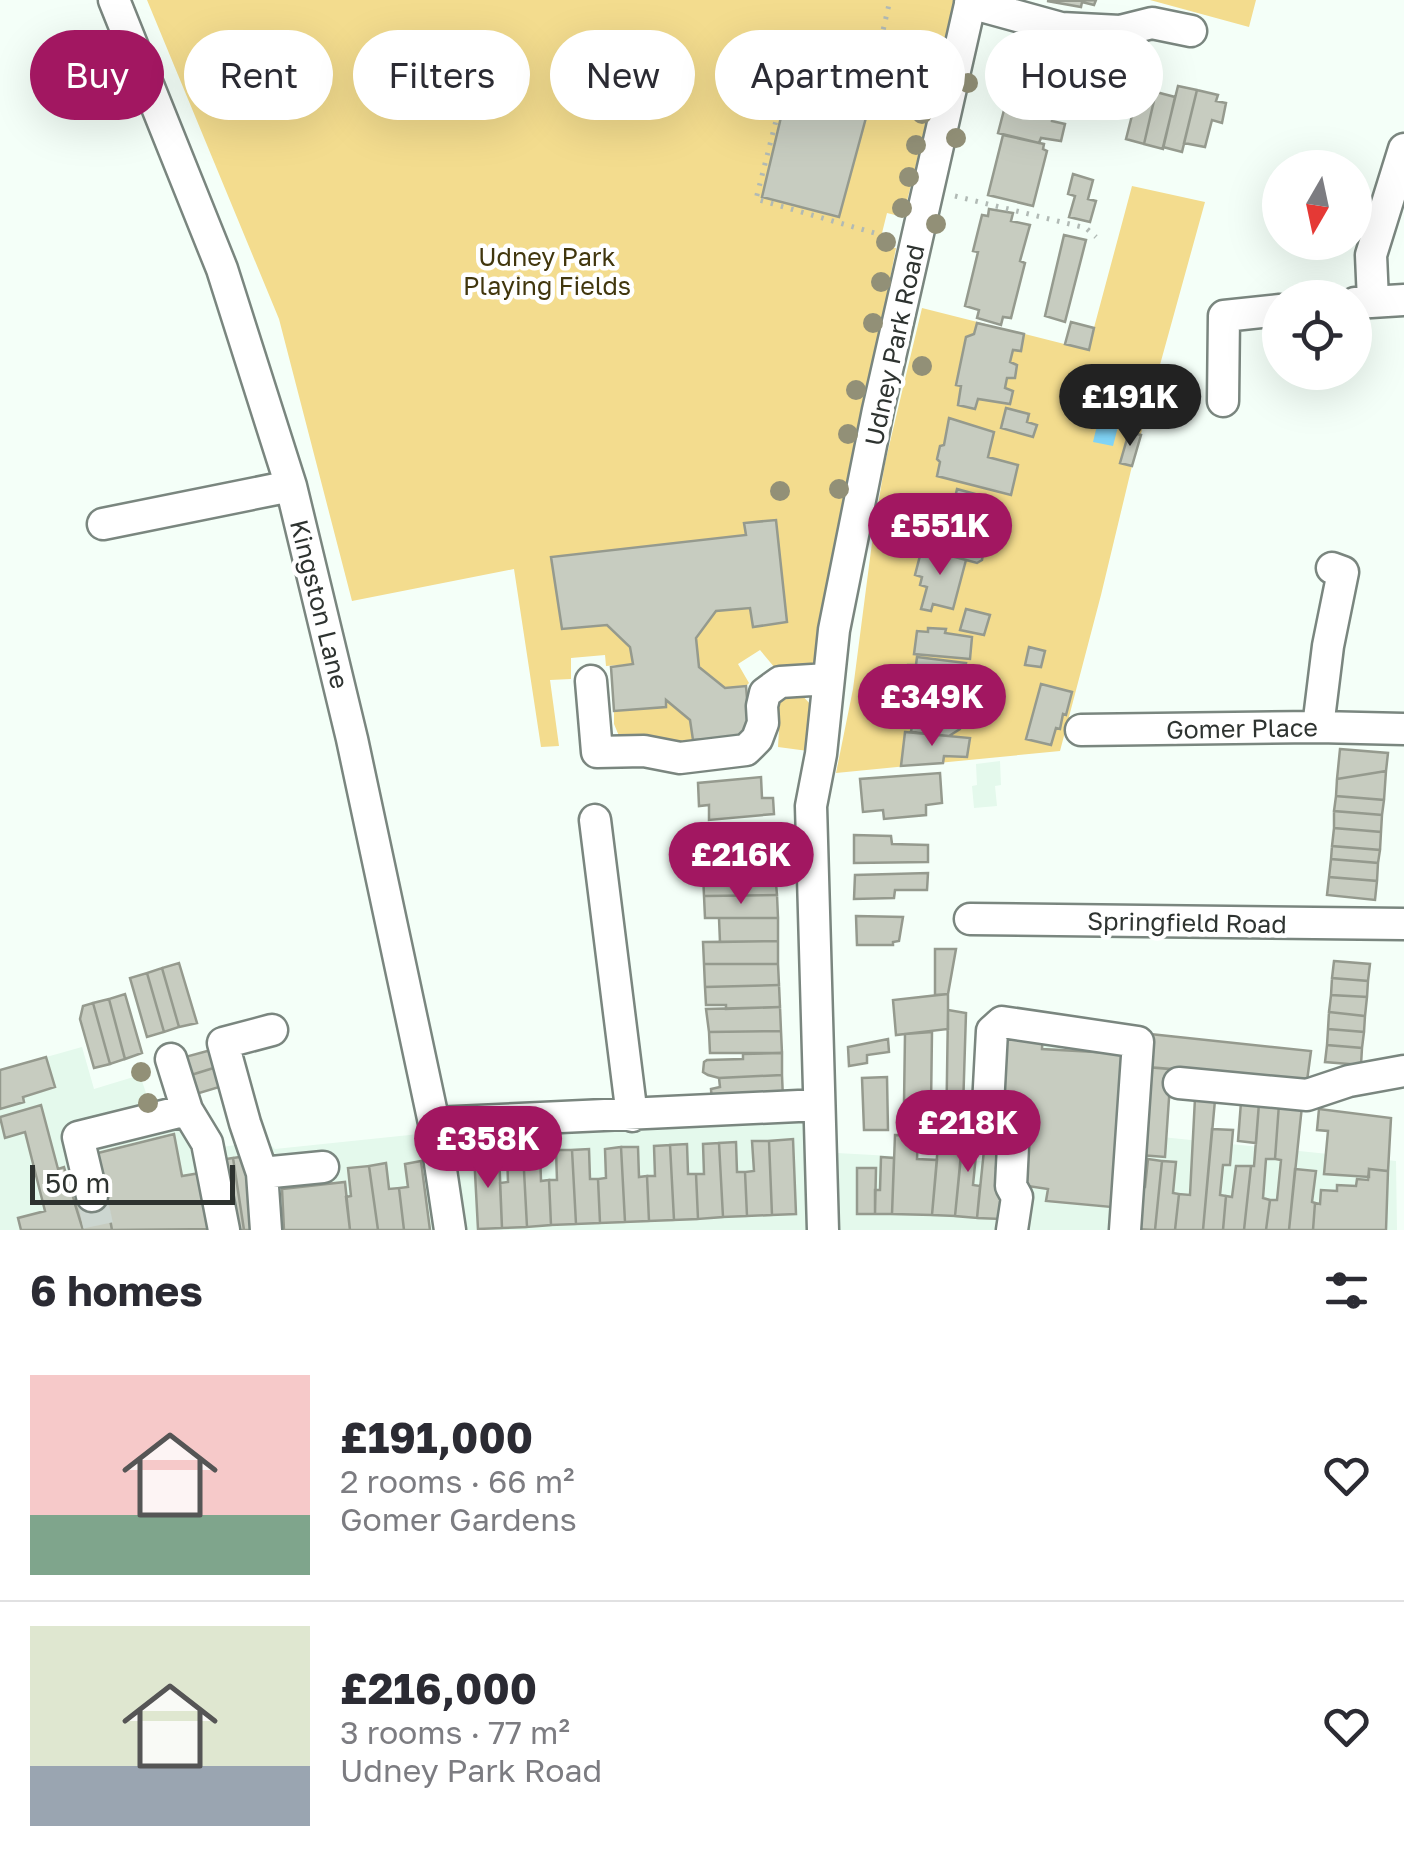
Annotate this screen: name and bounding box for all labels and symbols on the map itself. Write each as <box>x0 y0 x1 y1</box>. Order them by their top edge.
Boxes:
north arrow <box>1262 150 1372 260</box>
park label: Udney Park Playing Fields <box>463 241 631 301</box>
street label: Udney Park Road <box>858 242 930 448</box>
pin: £191K <box>1060 364 1200 449</box>
pin: £551K <box>870 493 1010 578</box>
street label: Kingston Lane <box>284 516 356 692</box>
pin: £349K <box>862 664 1002 749</box>
street label: Gomer Place <box>1166 711 1318 745</box>
pin: £216K <box>671 822 811 907</box>
street label: Springfield Road <box>1087 905 1287 939</box>
pin: £218K <box>898 1090 1038 1175</box>
pin: £358K <box>418 1106 558 1191</box>
scale bar <box>30 1160 235 1204</box>

